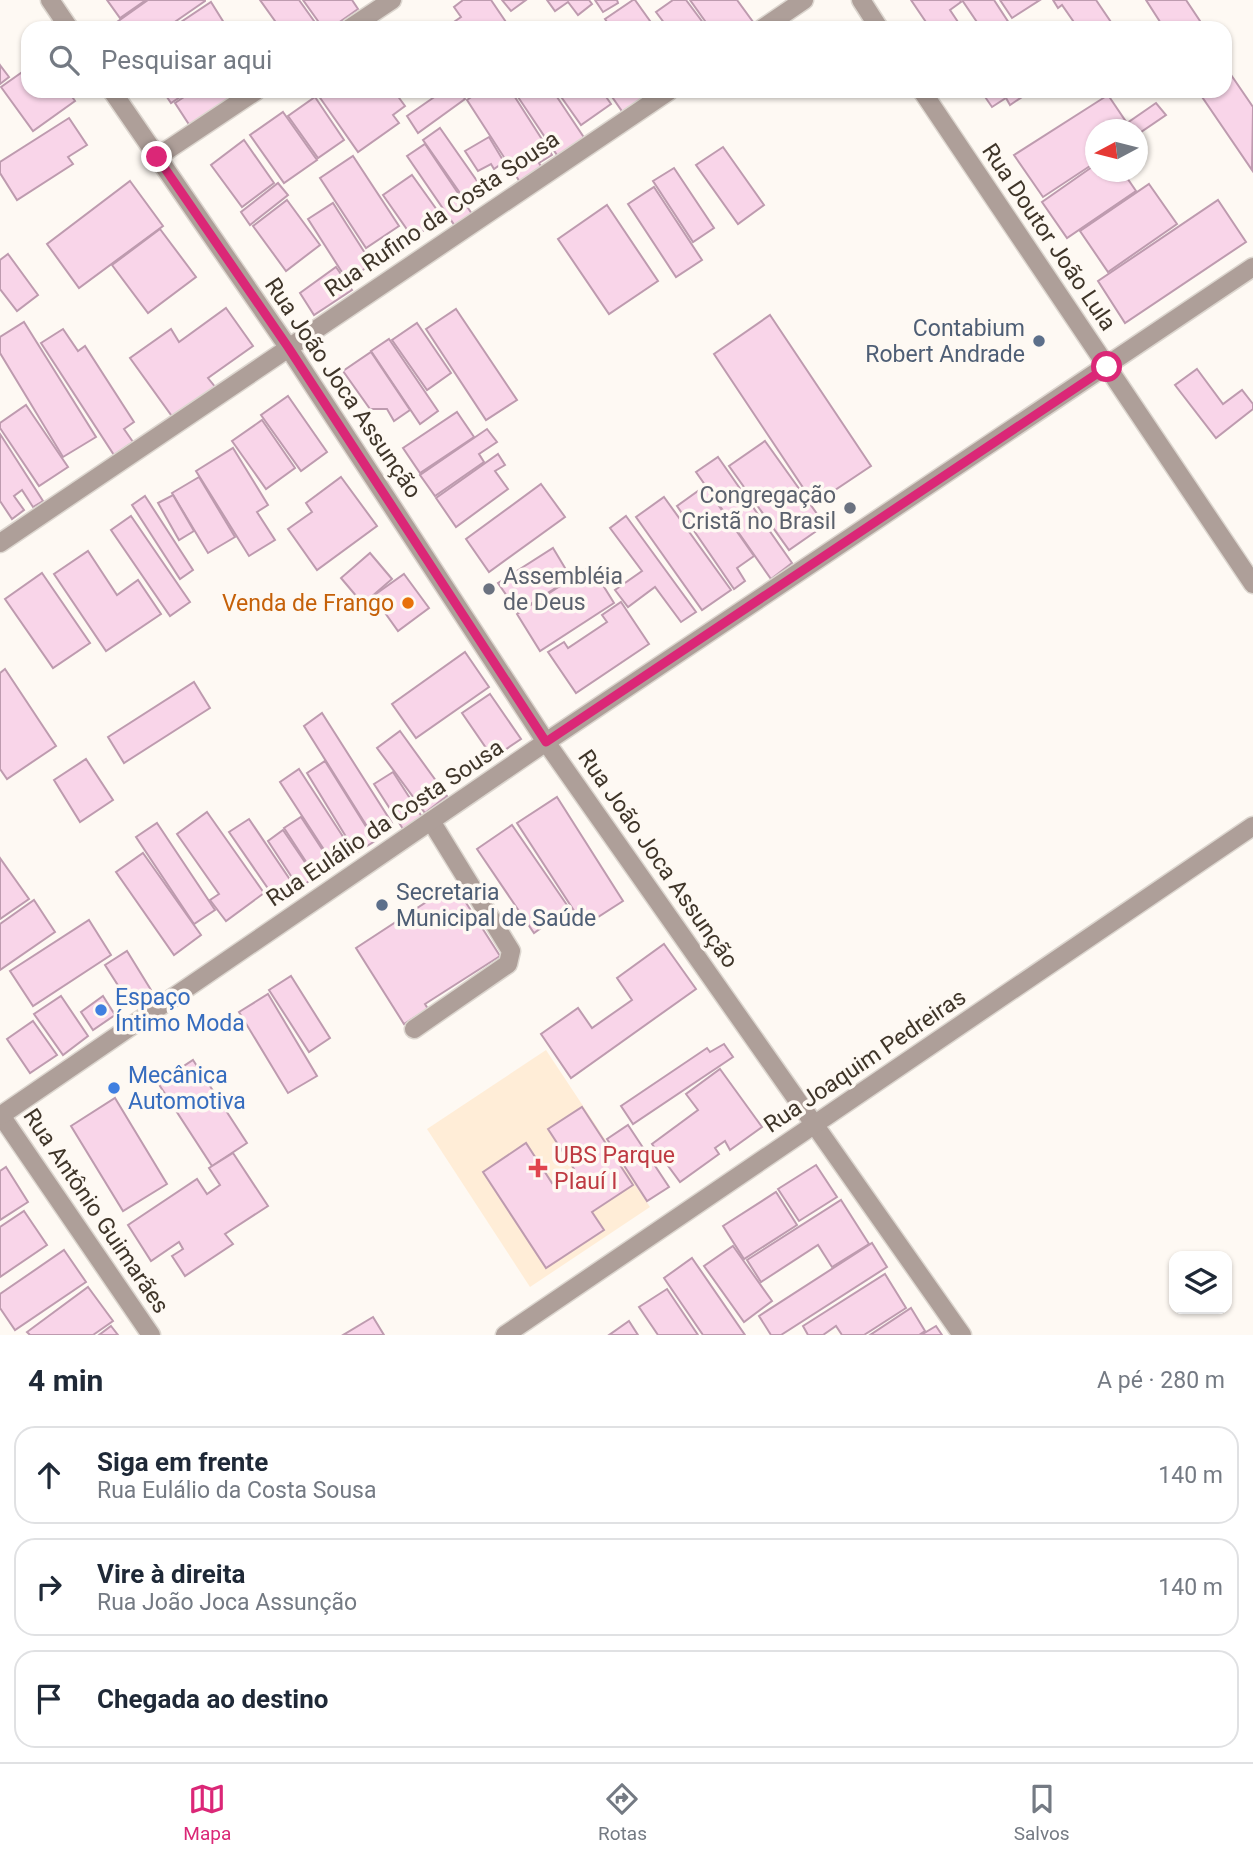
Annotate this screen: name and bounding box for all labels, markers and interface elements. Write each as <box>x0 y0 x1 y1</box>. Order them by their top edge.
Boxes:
search box <box>21 21 1232 98</box>
icon: search <box>45 41 83 79</box>
text: Pesquisar aqui <box>101 45 272 75</box>
north arrow <box>1085 119 1148 182</box>
street label: Rua Rufino da Costa Sousa <box>320 125 564 303</box>
street label: Rua Doutor João Lula <box>976 138 1122 336</box>
route end <box>141 141 172 172</box>
street label: Rua João Joca Assunção <box>259 273 427 503</box>
place label: Contabium Robert Andrade <box>865 315 1025 368</box>
marker: Contabium Robert Andrade <box>1031 333 1047 349</box>
route start <box>1091 351 1122 382</box>
place label: Congregação Cristã no Brasil <box>681 482 836 535</box>
marker: Congregação Cristã no Brasil <box>842 500 858 516</box>
place label: Assembléia de Deus <box>503 563 623 616</box>
marker: Assembléia de Deus <box>481 581 497 597</box>
place label: Venda de Frango <box>222 590 394 617</box>
marker: Venda de Frango <box>400 595 416 611</box>
street label: Rua Eulálio da Costa Sousa <box>262 734 508 912</box>
street label: Rua João Joca Assunção <box>572 745 744 973</box>
place label: Secretaria Municipal de Saúde <box>396 879 596 932</box>
marker: Secretaria Municipal de Saúde <box>374 897 390 913</box>
street label: Rua Joaquim Pedreiras <box>759 983 971 1139</box>
place label: Espaço Íntimo Moda <box>115 984 245 1037</box>
marker: Espaço Íntimo Moda <box>93 1002 109 1018</box>
place label: Mecânica Automotiva <box>128 1062 246 1115</box>
marker: Mecânica Automotiva <box>106 1080 122 1096</box>
street label: Rua Antônio Guimarães <box>17 1104 175 1318</box>
place label: UBS Parque PIauí I <box>554 1142 675 1195</box>
marker: UBS Parque PIauí I <box>528 1158 548 1178</box>
map controls <box>1169 1251 1232 1314</box>
button: layers <box>1169 1251 1232 1314</box>
text: 4 min <box>28 1363 103 1398</box>
text: A pé · 280 m <box>1097 1367 1225 1394</box>
text: Siga em frente <box>97 1447 268 1477</box>
icon: ahead <box>30 1456 68 1494</box>
text: 140 m <box>1158 1462 1223 1489</box>
text: Rua Eulálio da Costa Sousa <box>97 1477 376 1504</box>
text: Vire à direita <box>97 1559 245 1589</box>
icon: right <box>30 1568 68 1606</box>
text: 140 m <box>1158 1574 1223 1601</box>
text: Rua João Joca Assunção <box>97 1589 357 1616</box>
icon: arrive <box>30 1680 68 1718</box>
text: Chegada ao destino <box>97 1684 328 1714</box>
tab: Mapa <box>183 1780 231 1845</box>
tab: Rotas <box>598 1780 647 1845</box>
tab: Salvos <box>1014 1780 1070 1845</box>

